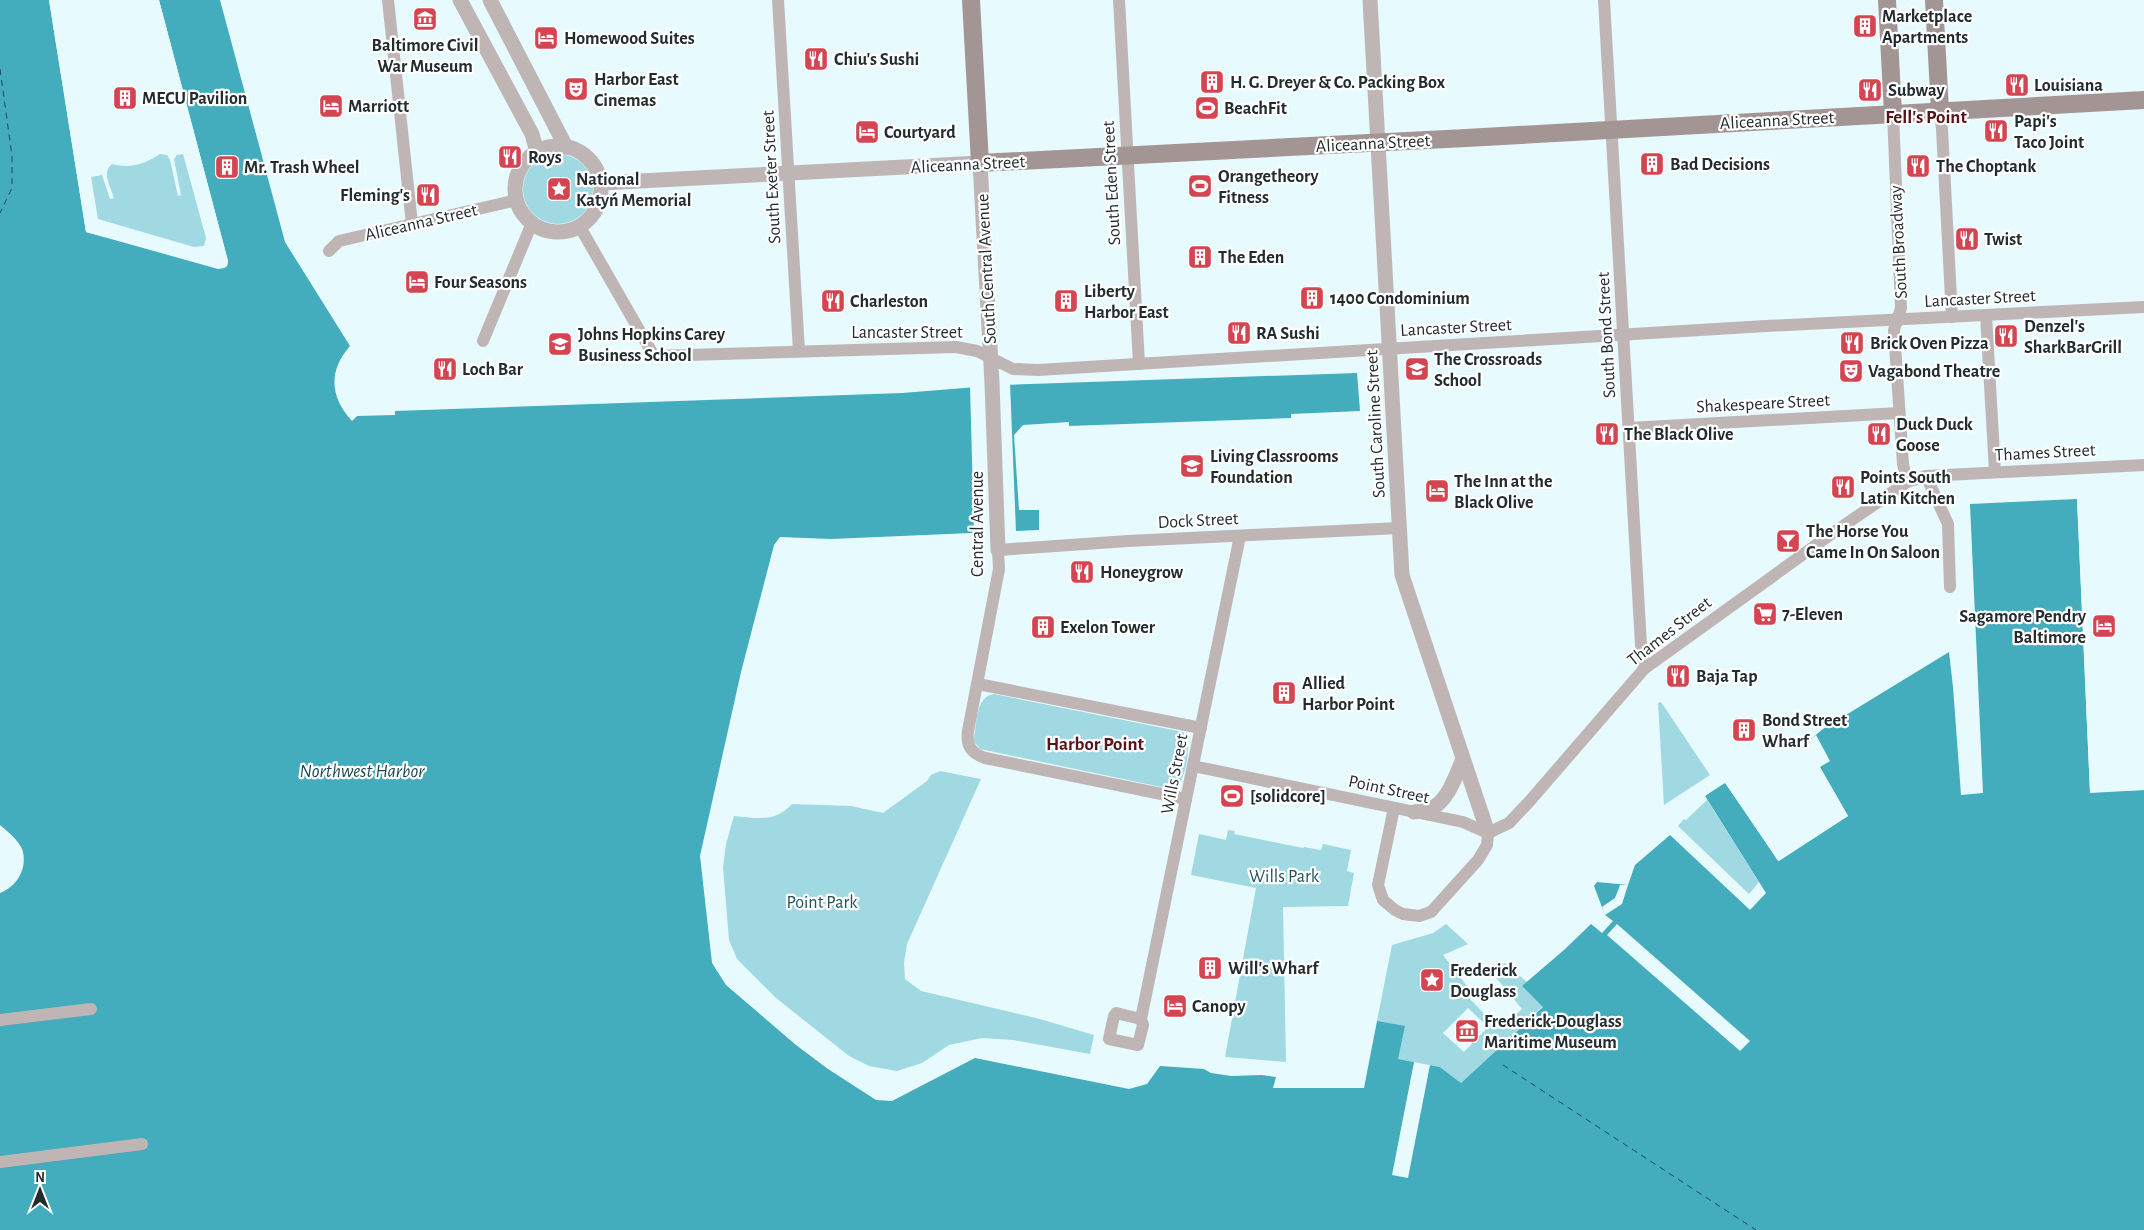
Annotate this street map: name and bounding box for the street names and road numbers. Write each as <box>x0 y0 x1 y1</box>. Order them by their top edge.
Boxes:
street label: South Exeter Street <box>759 109 784 244</box>
street label: Aliceanna Street <box>1719 109 1835 133</box>
street label: South Eden Street <box>1100 120 1124 246</box>
street label: Aliceanna Street <box>1315 132 1431 156</box>
street label: Aliceanna Street <box>910 153 1026 177</box>
street label: South Broadway <box>1887 184 1911 299</box>
street label: South Central Avenue <box>974 193 1000 345</box>
street label: Aliceanna Street <box>363 201 479 245</box>
street label: South Bond Street <box>1595 271 1619 398</box>
street label: Lancaster Street <box>1924 287 2036 311</box>
street label: Lancaster Street <box>1400 316 1512 340</box>
street label: Lancaster Street <box>851 324 963 342</box>
street label: South Caroline Street <box>1363 349 1389 498</box>
street label: Shakespeare Street <box>1696 391 1831 416</box>
street label: Thames Street <box>1994 441 2096 465</box>
street label: Central Avenue <box>969 471 987 577</box>
street label: Dock Street <box>1157 510 1239 532</box>
street label: Thames Street <box>1624 593 1715 670</box>
street label: Wills Street <box>1158 732 1192 816</box>
street label: Point Street <box>1347 773 1431 807</box>

